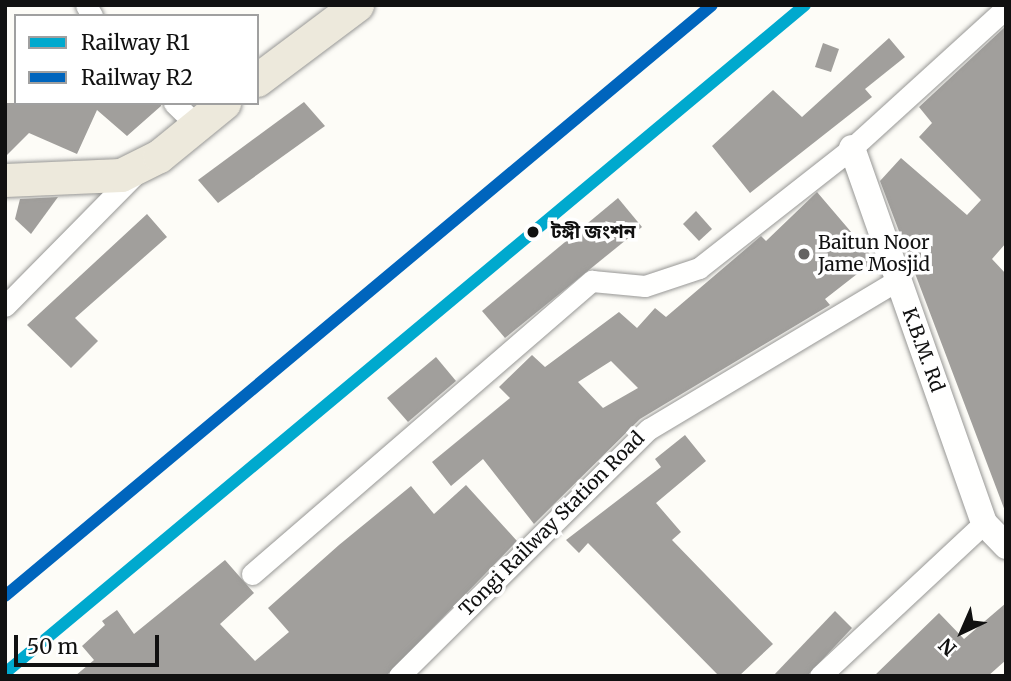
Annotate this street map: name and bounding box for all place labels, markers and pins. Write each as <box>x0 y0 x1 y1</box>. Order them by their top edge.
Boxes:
marker: টঙ্গী জংশন <box>521 220 545 244</box>
place label: টঙ্গী জংশন <box>551 221 636 243</box>
place label: Baitun Noor Jame Mosjid <box>818 232 930 276</box>
marker: Baitun Noor Jame Mosjid <box>796 246 812 262</box>

